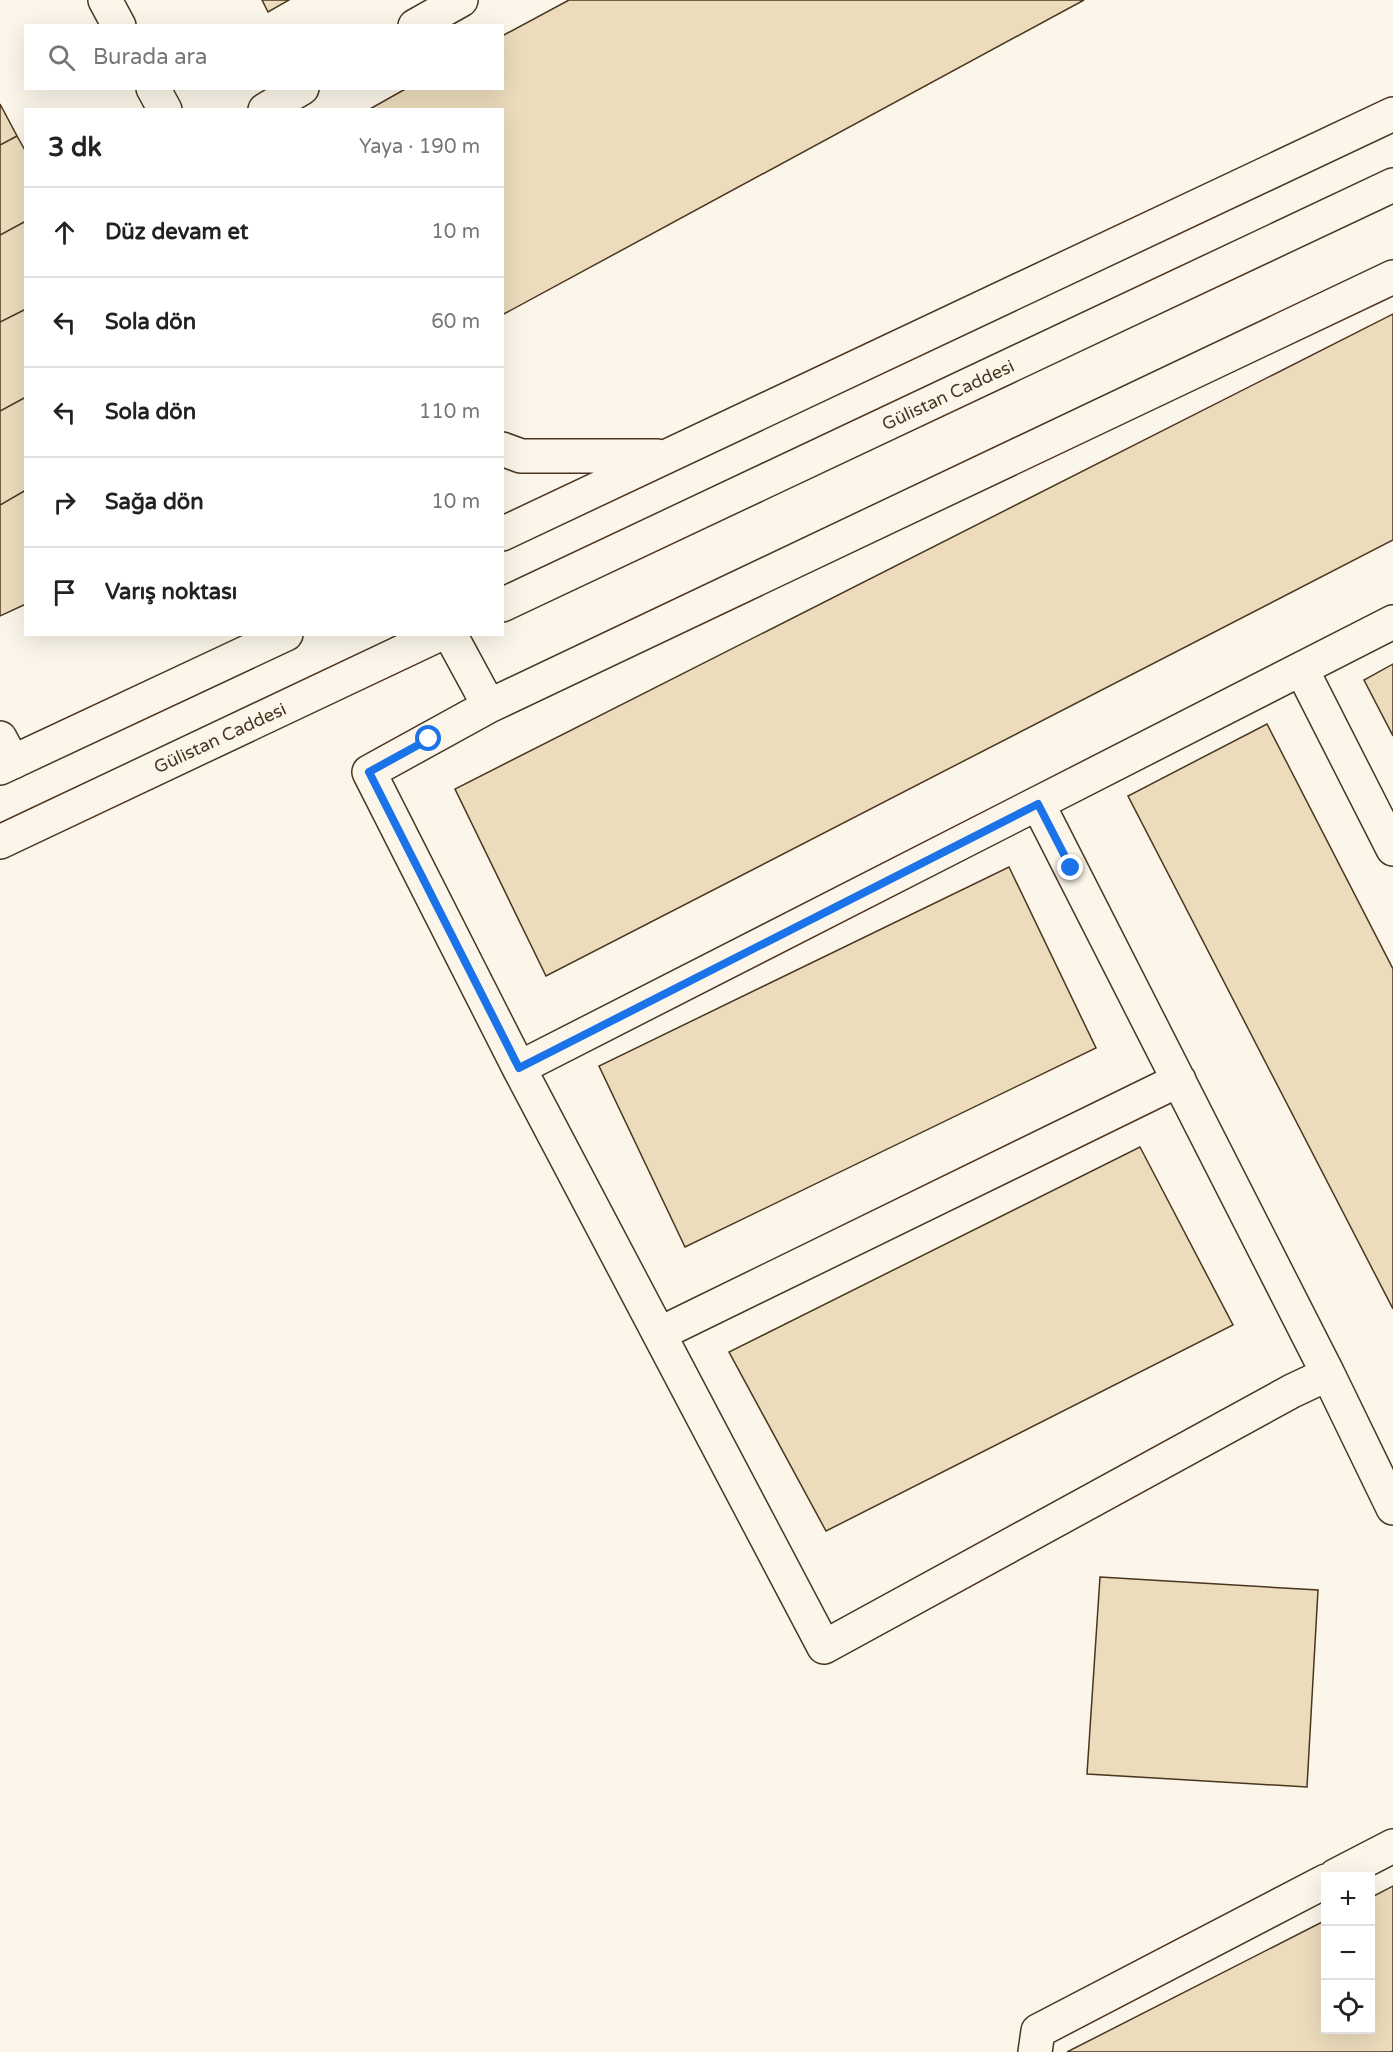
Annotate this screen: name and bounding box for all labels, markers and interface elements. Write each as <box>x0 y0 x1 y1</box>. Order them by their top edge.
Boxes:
search box <box>24 24 504 90</box>
icon: search <box>45 41 78 74</box>
text: Burada ara <box>93 44 207 70</box>
text: 3 dk <box>48 132 102 163</box>
text: Yaya · 190 m <box>359 135 480 159</box>
icon: ahead <box>48 216 81 249</box>
text: Düz devam et <box>105 219 248 245</box>
text: 10 m <box>431 220 480 244</box>
icon: left <box>48 306 81 339</box>
text: Sola dön <box>105 309 196 335</box>
text: 60 m <box>431 310 480 334</box>
street label: Gülistan Caddesi <box>878 355 1018 435</box>
icon: left <box>48 396 81 429</box>
text: Sola dön <box>105 399 196 425</box>
text: 110 m <box>419 400 480 424</box>
icon: right <box>48 486 81 519</box>
text: Sağa dön <box>105 489 204 515</box>
text: 10 m <box>431 490 480 514</box>
icon: arrive <box>48 576 81 609</box>
text: Varış noktası <box>105 579 237 605</box>
street label: Gülistan Caddesi <box>150 698 290 778</box>
route start <box>415 725 441 751</box>
route end <box>1057 854 1083 880</box>
map controls <box>1321 1872 1375 2034</box>
button: + <box>1321 1872 1375 1926</box>
button: − <box>1321 1926 1375 1980</box>
button: locate <box>1321 1980 1375 2034</box>

